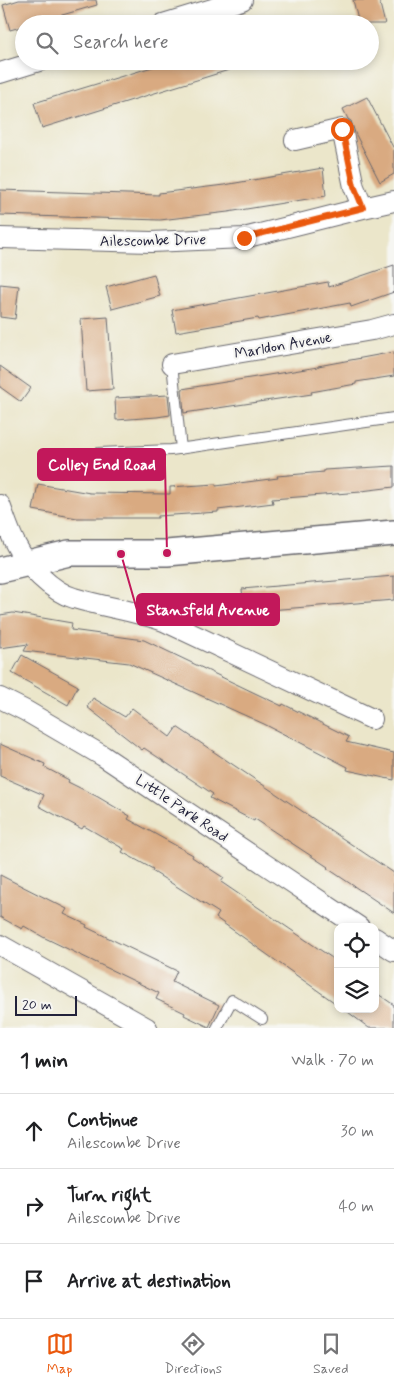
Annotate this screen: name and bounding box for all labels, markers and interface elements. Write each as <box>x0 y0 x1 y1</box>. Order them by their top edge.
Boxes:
search box <box>15 15 379 70</box>
icon: search <box>33 29 61 57</box>
text: Search here <box>73 30 169 55</box>
route start <box>331 118 354 141</box>
route end <box>233 227 256 250</box>
street label: Ailescombe Drive <box>100 230 207 252</box>
street label: Marldon Avenue <box>233 328 334 364</box>
callout: Colley End Road <box>38 449 165 480</box>
text: Colley End Road <box>48 455 156 476</box>
callout: Stansfeld Avenue <box>137 594 279 625</box>
text: Stansfeld Avenue <box>146 600 270 621</box>
street label: Little Park Road <box>131 770 232 847</box>
map controls <box>334 923 379 1013</box>
button: locate <box>334 923 379 968</box>
button: layers <box>334 968 379 1013</box>
scale bar <box>15 993 78 1016</box>
text: 20 m <box>22 996 52 1014</box>
text: 1 min <box>20 1047 68 1075</box>
text: Walk · 70 m <box>291 1050 374 1071</box>
text: Continue <box>67 1108 138 1133</box>
icon: ahead <box>20 1117 48 1145</box>
text: 30 m <box>341 1121 374 1142</box>
text: Ailescombe Drive <box>67 1133 181 1154</box>
text: Turn right <box>67 1183 151 1208</box>
icon: right <box>20 1192 48 1220</box>
text: 40 m <box>338 1196 374 1217</box>
text: Ailescombe Drive <box>67 1208 181 1229</box>
icon: arrive <box>20 1267 48 1295</box>
text: Arrive at destination <box>67 1269 231 1294</box>
tab: Map <box>46 1330 74 1378</box>
tab: Directions <box>165 1330 222 1378</box>
tab: Saved <box>313 1330 348 1378</box>

